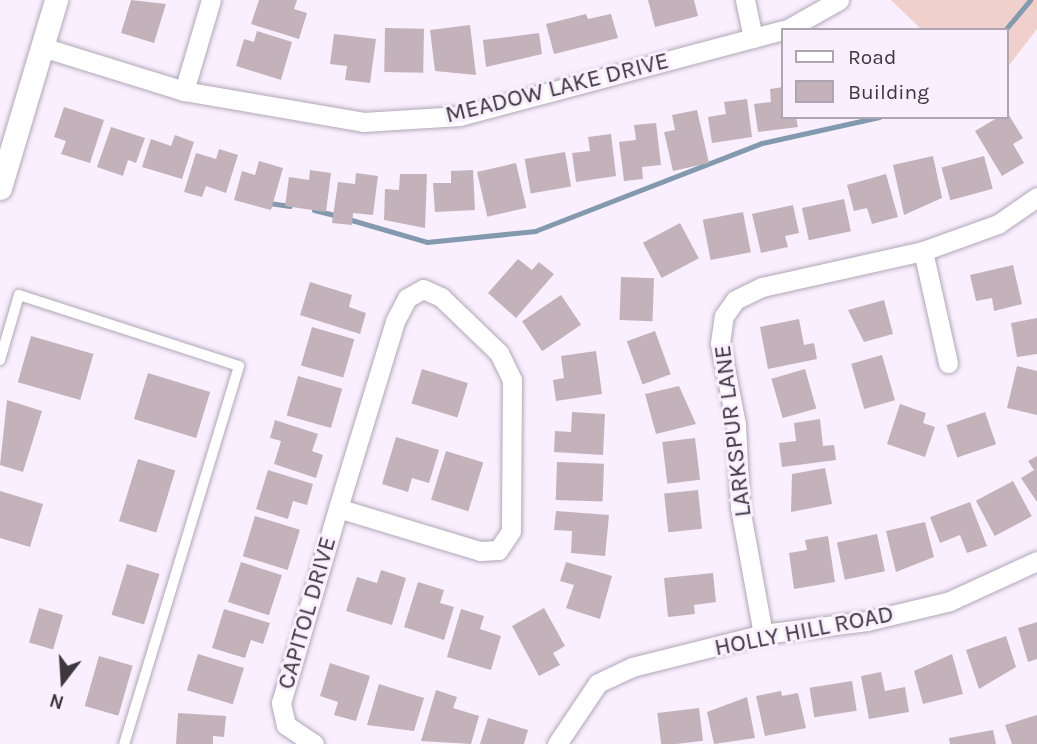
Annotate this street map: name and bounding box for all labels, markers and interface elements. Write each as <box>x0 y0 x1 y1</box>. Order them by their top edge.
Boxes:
legend <box>782 28 1009 119</box>
text: Road <box>848 45 896 69</box>
street label: MEADOW LAKE DRIVE <box>442 46 672 130</box>
text: Building <box>848 80 929 104</box>
street label: LARKSPUR LANE <box>708 343 758 519</box>
street label: CAPITOL DRIVE <box>271 533 343 693</box>
street label: HOLLY HILL ROAD <box>712 600 896 662</box>
north arrow <box>28 646 98 716</box>
text: N <box>47 689 67 714</box>

